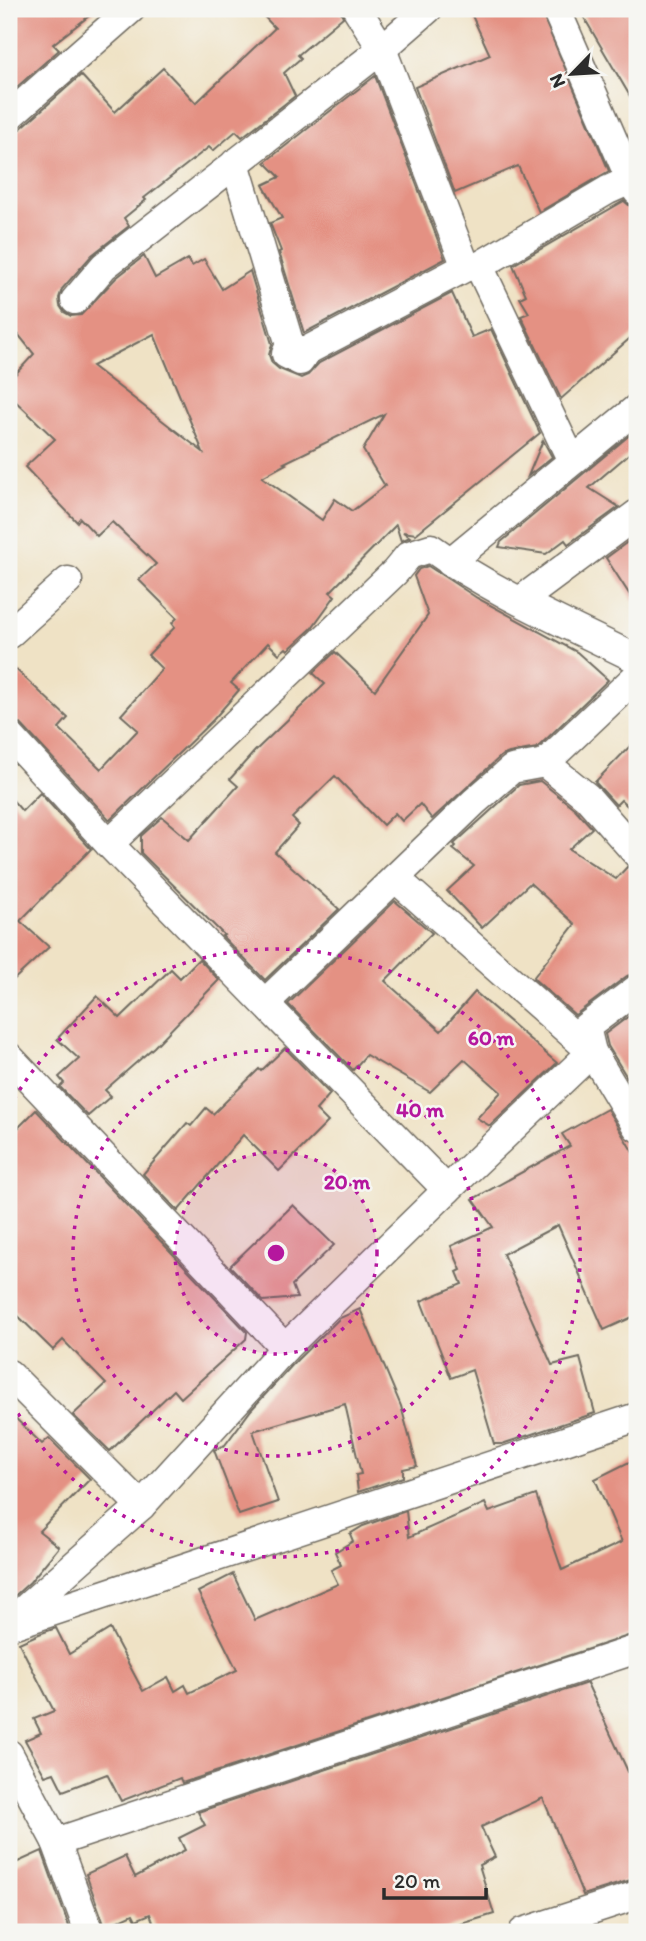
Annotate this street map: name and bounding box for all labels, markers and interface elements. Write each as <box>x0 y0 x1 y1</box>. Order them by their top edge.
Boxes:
north arrow <box>538 38 608 108</box>
text: N <box>544 70 570 92</box>
text: 60 m <box>468 1025 515 1050</box>
text: 40 m <box>396 1097 444 1122</box>
text: 20 m <box>324 1169 371 1194</box>
centre of rings <box>264 1241 288 1265</box>
scale bar <box>384 1857 485 1901</box>
text: 20 m <box>394 1868 441 1893</box>

